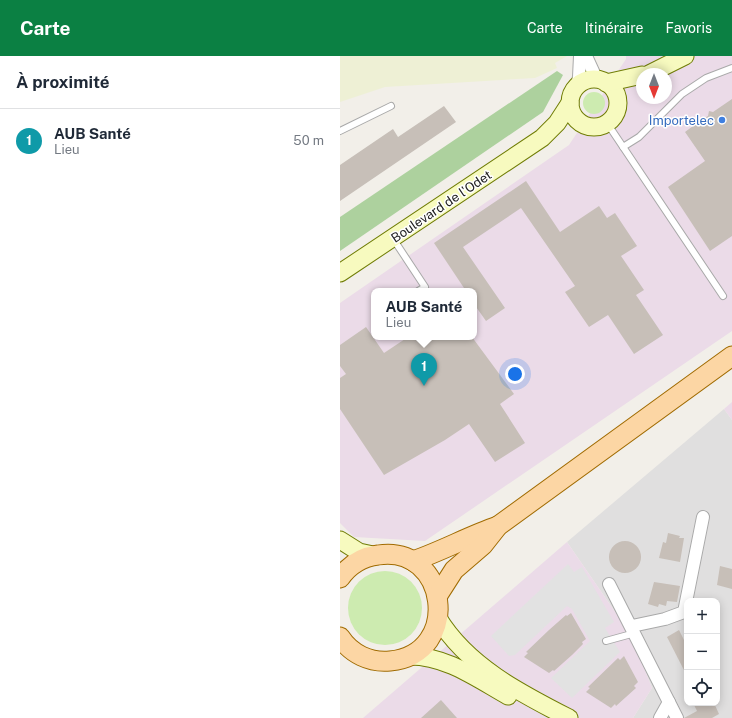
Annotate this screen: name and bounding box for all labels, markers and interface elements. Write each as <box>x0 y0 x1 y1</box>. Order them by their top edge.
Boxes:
text: Carte <box>20 17 70 39</box>
text: Carte <box>527 20 563 36</box>
text: Itinéraire <box>585 20 643 36</box>
text: Favoris <box>665 20 712 36</box>
north arrow <box>636 68 672 104</box>
text: À proximité <box>16 72 110 92</box>
place label: Importelec <box>649 113 714 128</box>
marker: Importelec <box>717 115 727 125</box>
text: AUB Santé <box>54 125 131 142</box>
text: 1 <box>26 133 32 148</box>
text: 50 m <box>293 133 324 148</box>
text: Lieu <box>54 142 80 157</box>
street label: Boulevard de l'Odet <box>388 167 494 246</box>
popup <box>371 288 477 340</box>
text: AUB Santé <box>386 298 462 315</box>
text: Lieu <box>386 315 411 330</box>
pin: 1 <box>411 353 437 386</box>
your location <box>505 364 525 384</box>
map controls <box>684 598 720 706</box>
button: + <box>684 598 720 634</box>
button: − <box>684 634 720 670</box>
button: locate <box>684 670 720 706</box>

